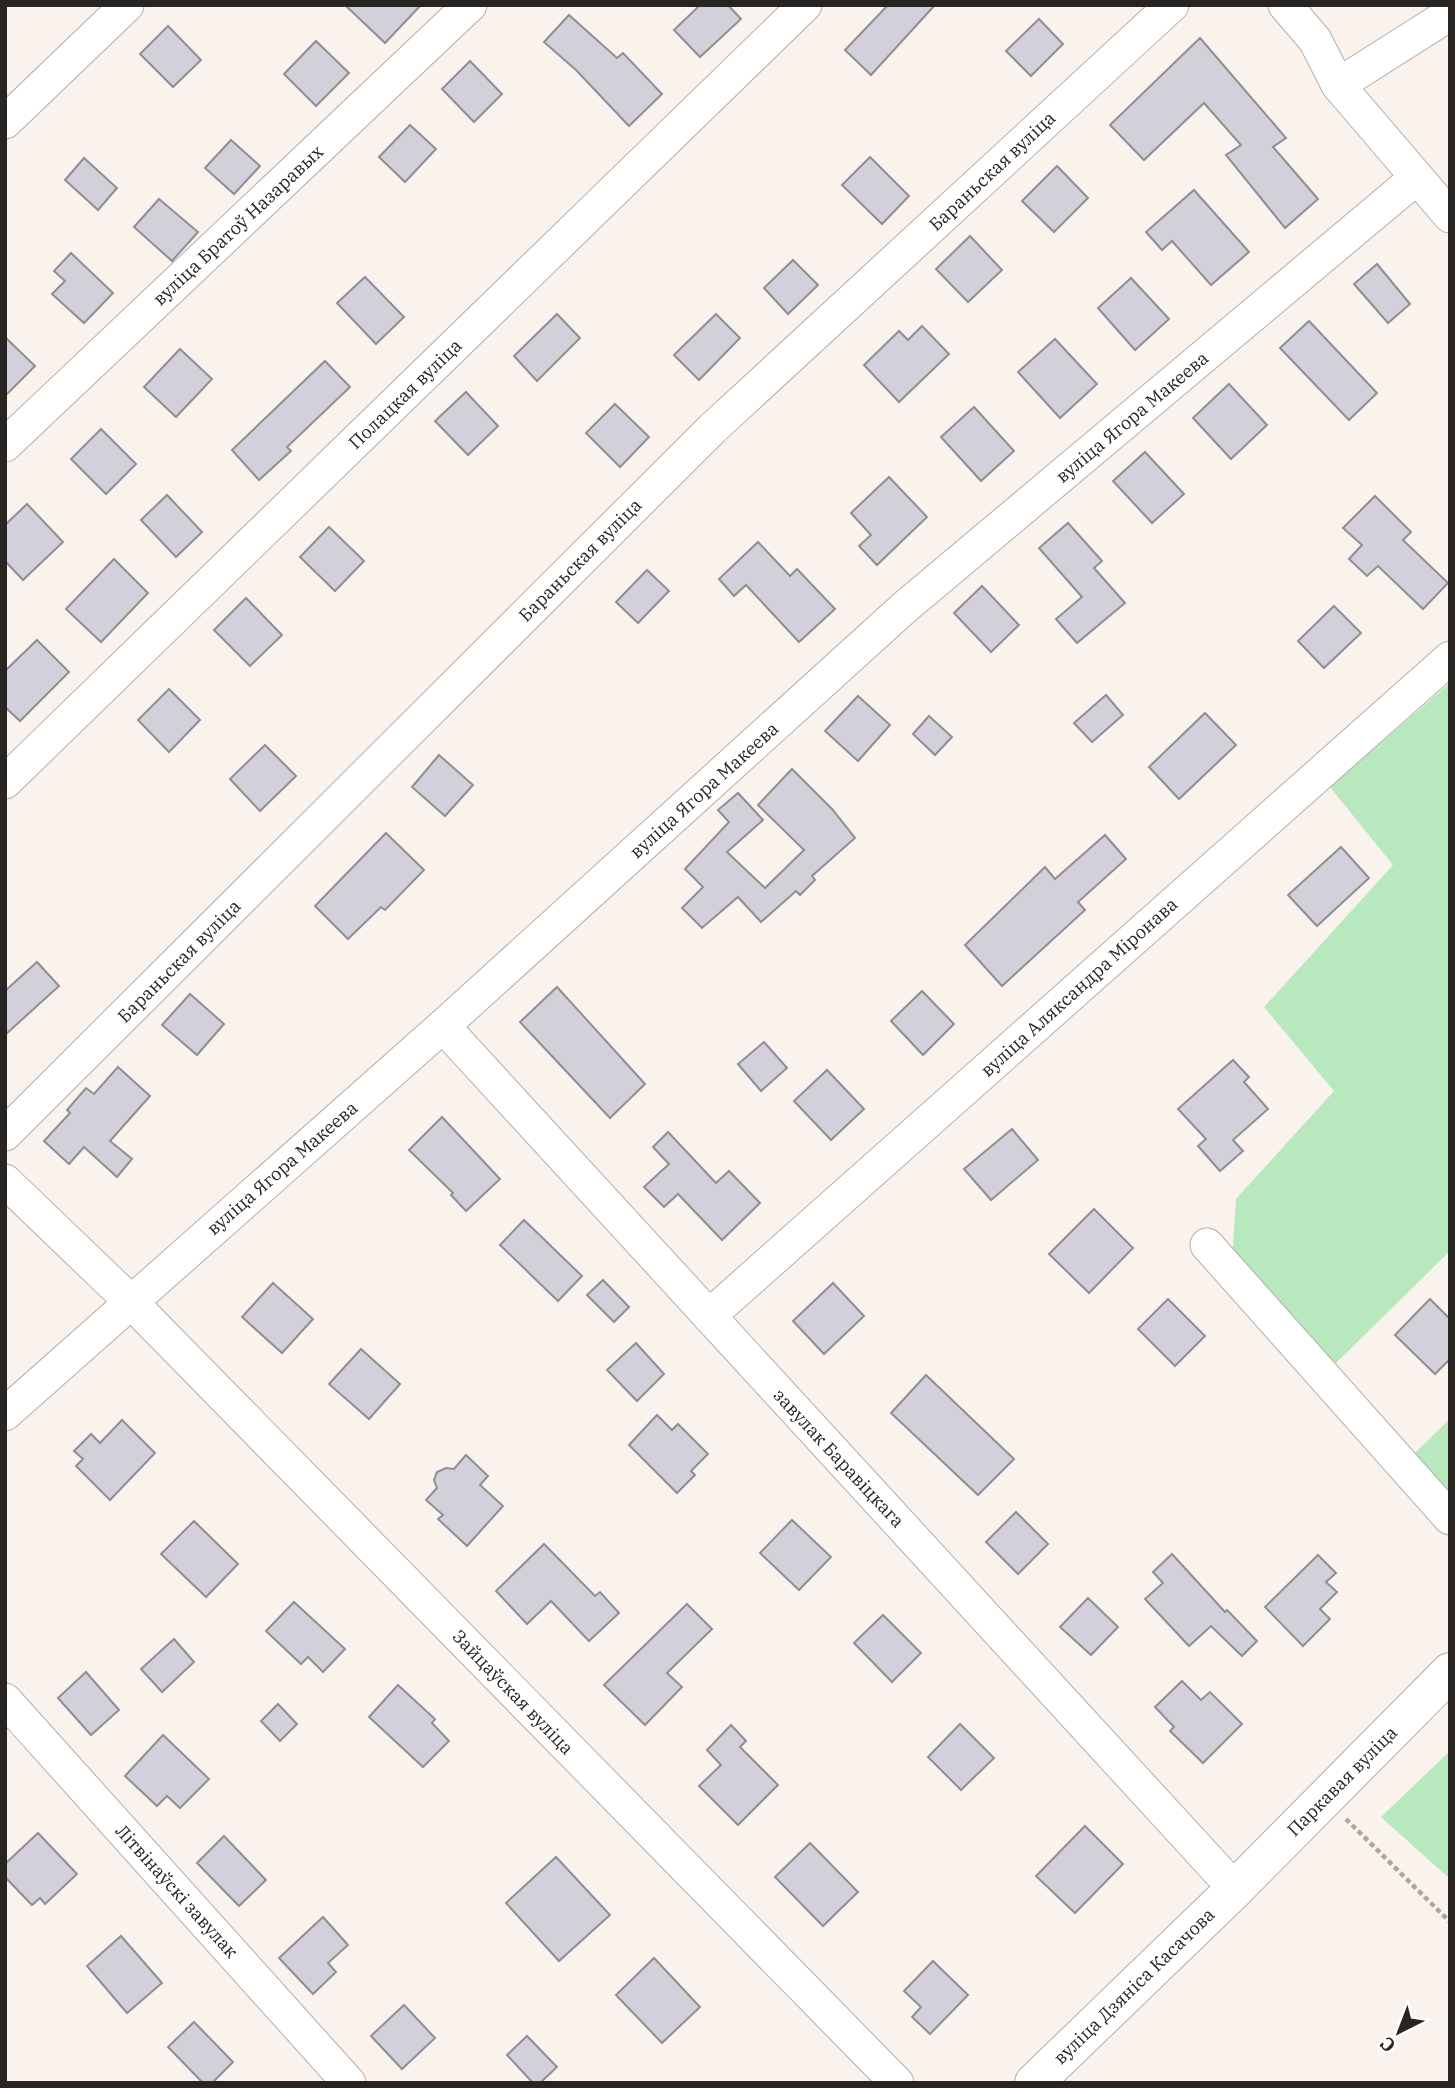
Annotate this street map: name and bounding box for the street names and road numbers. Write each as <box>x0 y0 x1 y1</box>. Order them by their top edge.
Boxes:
street label: Бараньская вуліца <box>924 106 1060 236</box>
street label: вуліца Братоў Назаравых <box>148 140 328 310</box>
street label: Полацкая вуліца <box>344 334 467 454</box>
street label: вуліца Ягора Макеева <box>1051 346 1213 488</box>
street label: Бараньская вуліца <box>514 493 647 626</box>
street label: вуліца Ягора Макеева <box>625 717 783 863</box>
street label: вуліца Аляксандра Міронава <box>976 892 1182 1082</box>
street label: Бараньская вуліца <box>113 894 246 1027</box>
street label: вуліца Ягора Макеева <box>202 1096 362 1240</box>
street label: завулак Баравіцкага <box>769 1384 909 1532</box>
street label: Зайцаўская вуліца <box>448 1625 579 1759</box>
street label: Паркавая вуліца <box>1282 1721 1402 1841</box>
street label: Літвінаўскі завулак <box>111 1819 243 1963</box>
street label: вуліца Дзяніса Касачова <box>1049 1903 1220 2069</box>

